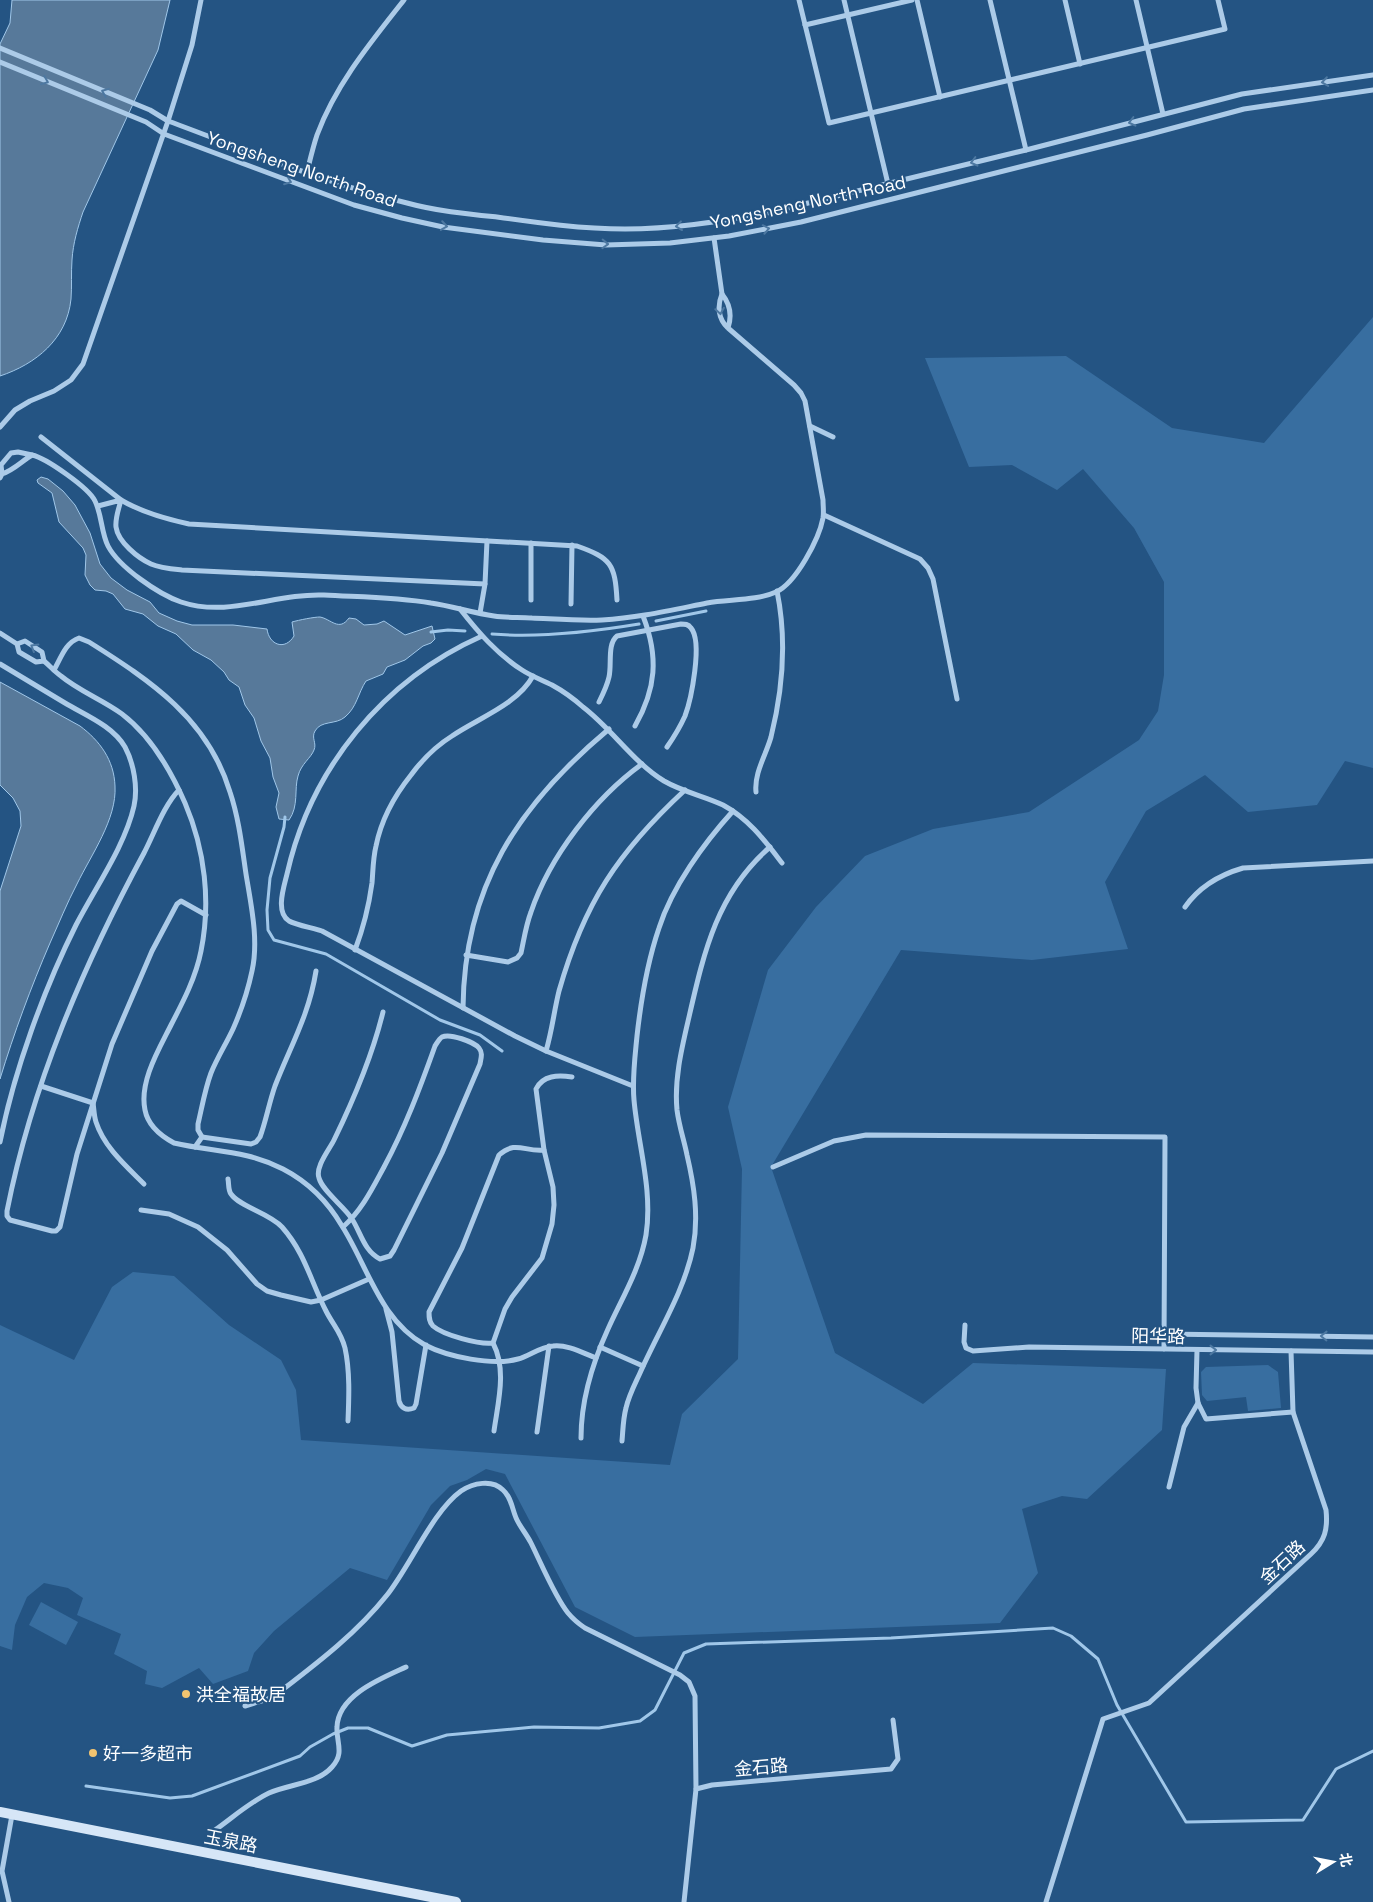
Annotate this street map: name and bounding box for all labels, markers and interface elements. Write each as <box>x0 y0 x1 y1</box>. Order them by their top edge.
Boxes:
one-way arrow <box>40 74 49 85</box>
one-way arrow <box>1320 76 1329 86</box>
one-way arrow <box>101 87 110 98</box>
one-way arrow <box>1128 117 1136 127</box>
street label: Yongsheng North Road <box>204 126 400 212</box>
one-way arrow <box>971 157 979 167</box>
street label: Yongsheng North Road <box>708 170 908 234</box>
one-way arrow <box>283 175 292 185</box>
one-way arrow <box>675 220 683 231</box>
one-way arrow <box>439 221 448 231</box>
one-way arrow <box>762 224 771 234</box>
one-way arrow <box>601 239 609 250</box>
one-way arrow <box>714 308 725 316</box>
one-way arrow <box>31 644 40 654</box>
street label: 阳华路 <box>1131 1324 1185 1348</box>
one-way arrow <box>1320 1331 1328 1341</box>
one-way arrow <box>1210 1345 1217 1355</box>
street label: 金石路 <box>1254 1535 1310 1589</box>
place label: 洪全福故居 <box>196 1683 286 1706</box>
marker: 洪全福故居 <box>180 1688 192 1700</box>
place label: 好一多超市 <box>103 1742 193 1765</box>
marker: 好一多超市 <box>87 1747 99 1759</box>
street label: 金石路 <box>733 1753 789 1781</box>
street label: 玉泉路 <box>202 1825 260 1857</box>
north arrow <box>1308 1837 1358 1887</box>
text: 北 <box>1336 1851 1356 1868</box>

